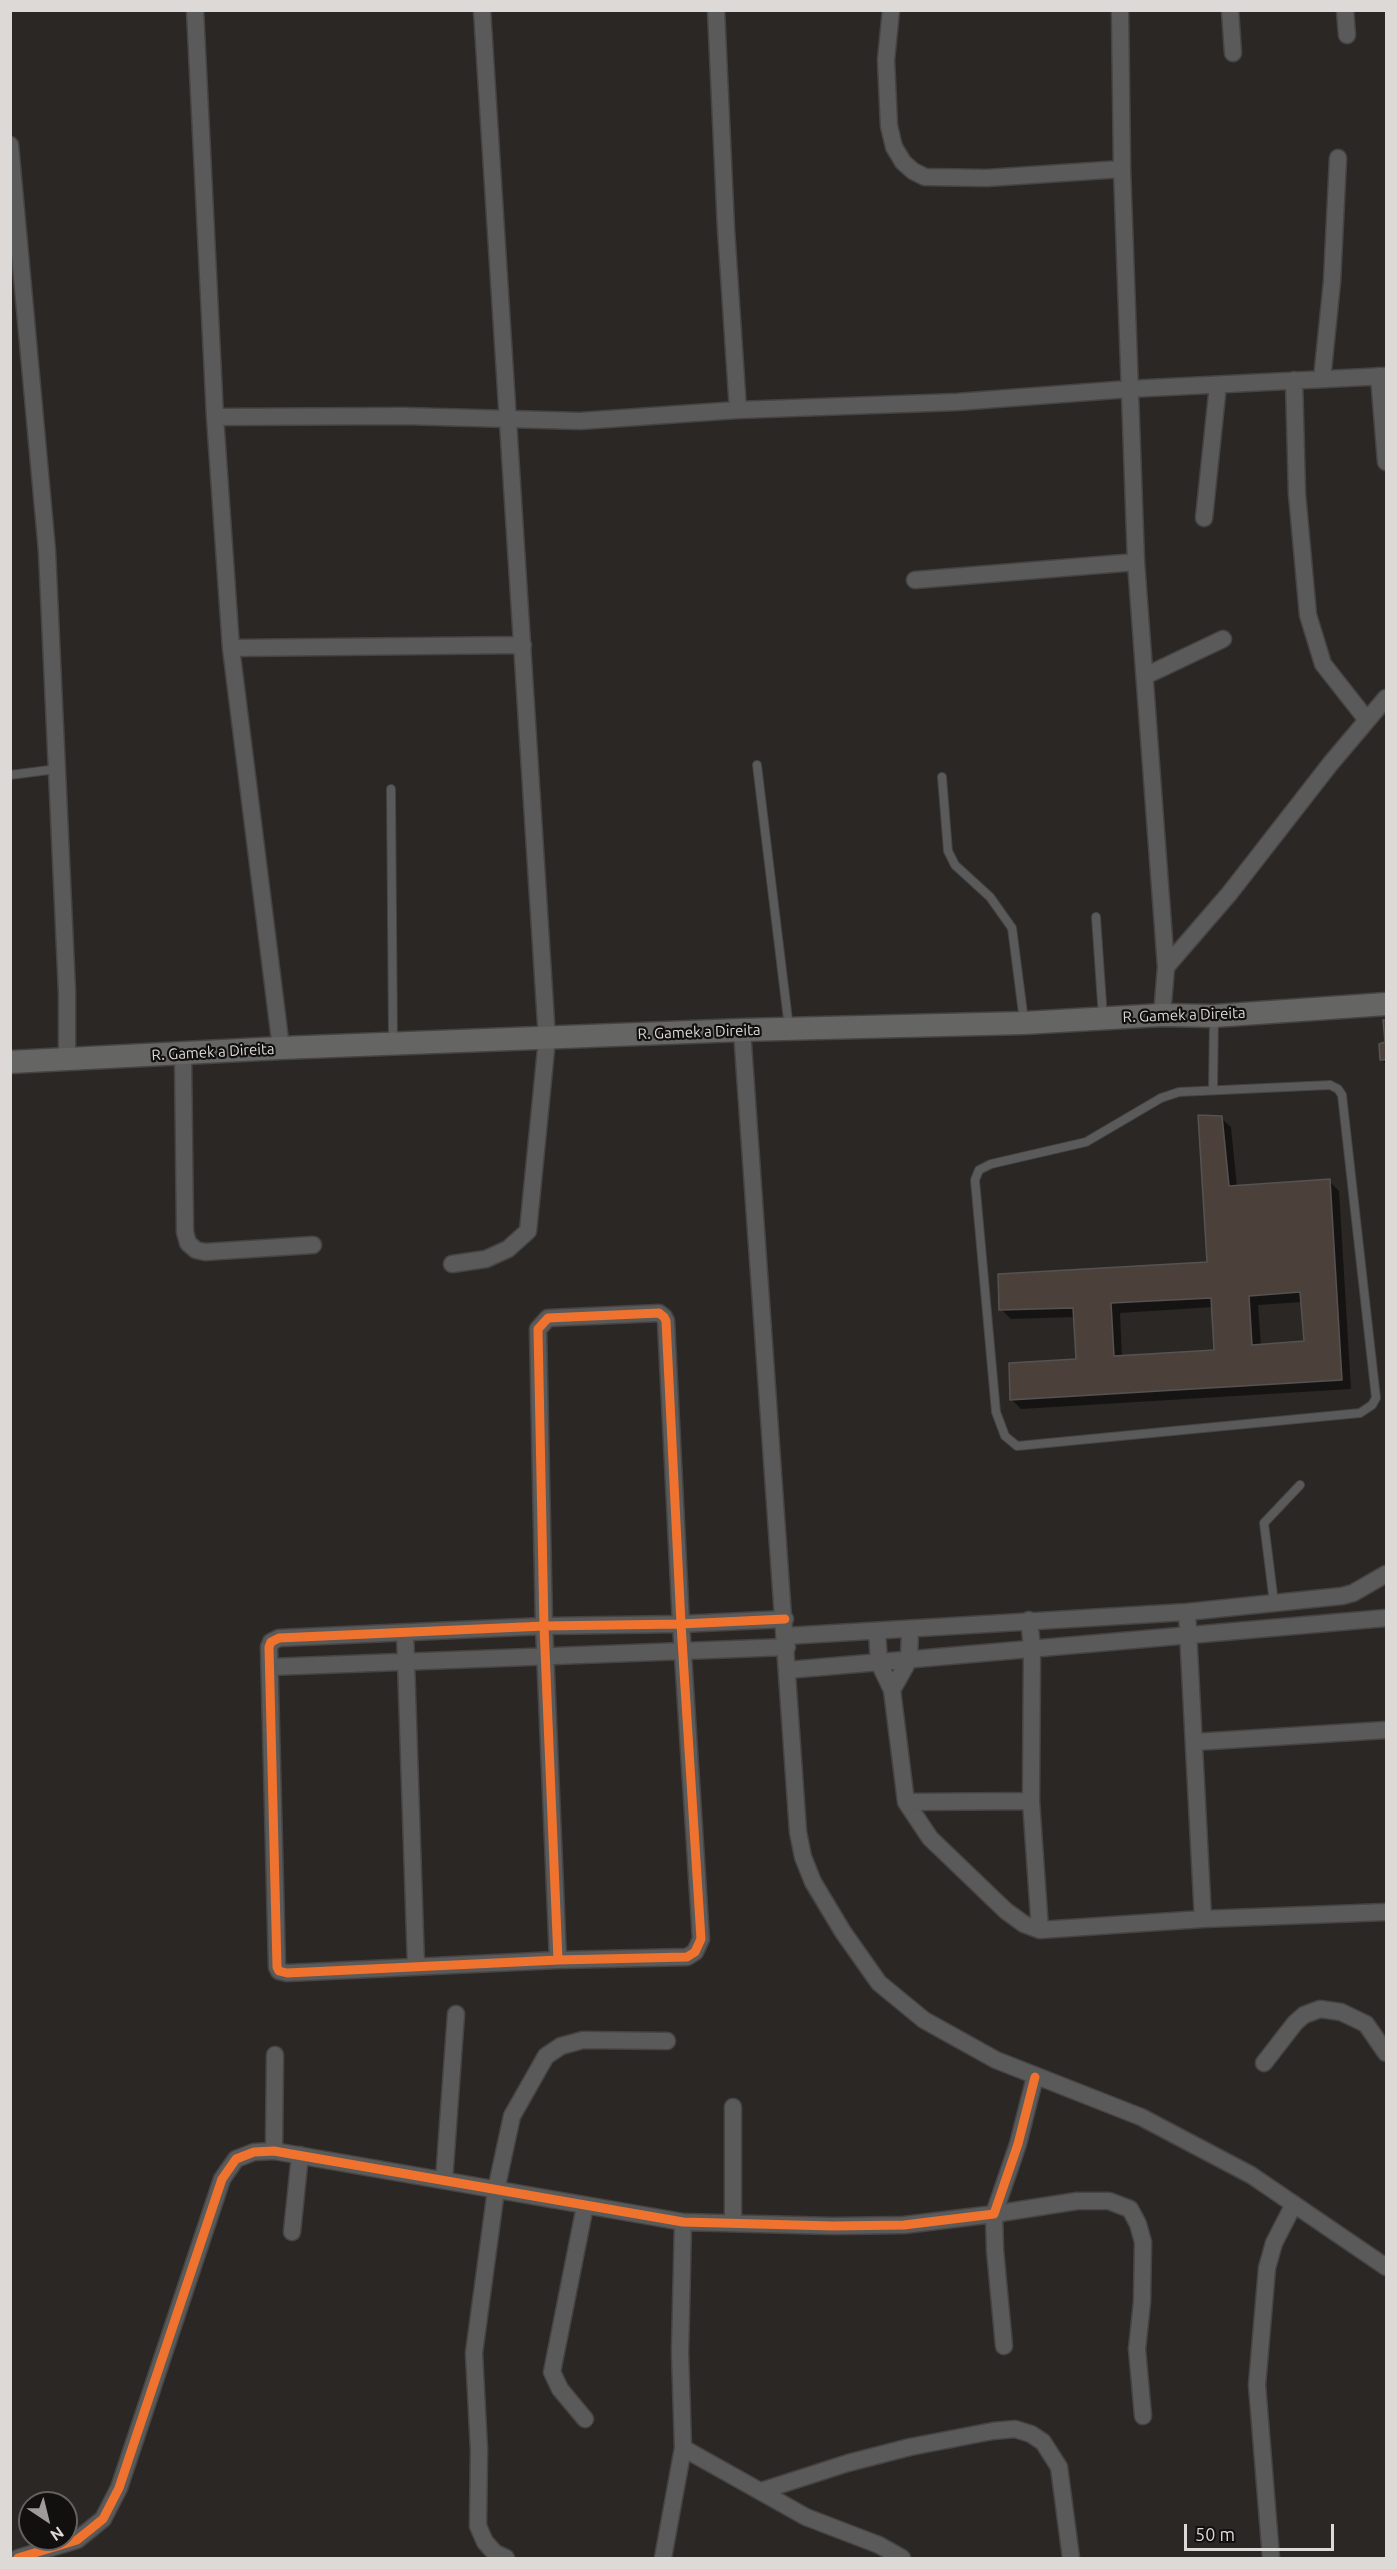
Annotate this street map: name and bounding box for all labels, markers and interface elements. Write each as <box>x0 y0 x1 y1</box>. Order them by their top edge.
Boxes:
street label: R. Gamek a Direita <box>1122 1004 1246 1026</box>
street label: R. Gamek a Direita <box>637 1021 761 1043</box>
street label: R. Gamek a Direita <box>151 1040 275 1064</box>
north arrow <box>18 2491 78 2551</box>
scale bar <box>1187 2512 1337 2550</box>
text: N <box>47 2523 67 2545</box>
text: 50 m <box>1195 2524 1235 2544</box>

